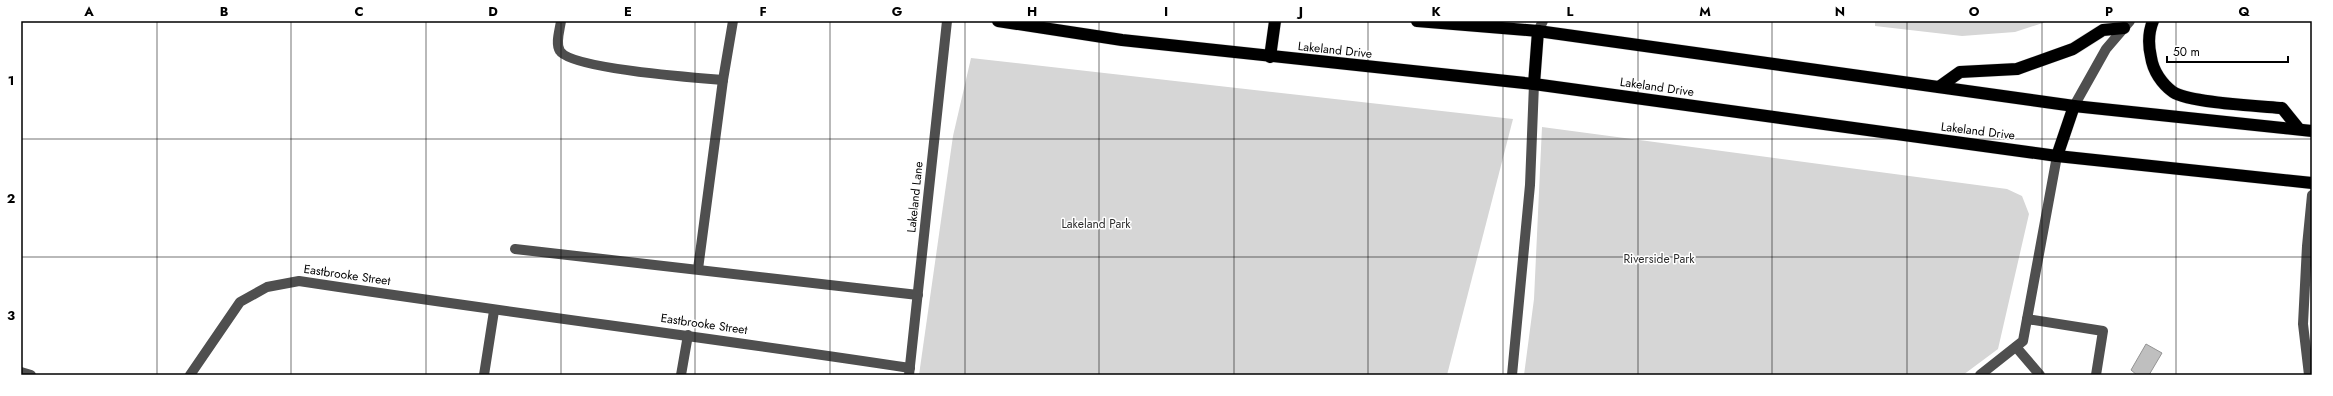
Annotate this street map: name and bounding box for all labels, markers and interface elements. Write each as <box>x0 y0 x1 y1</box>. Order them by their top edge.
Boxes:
text: A <box>83 2 94 21</box>
text: B <box>220 2 229 21</box>
text: C <box>354 2 364 21</box>
text: D <box>488 2 498 21</box>
text: E <box>624 2 632 21</box>
text: F <box>759 2 767 21</box>
text: G <box>892 2 903 21</box>
text: H <box>1027 2 1037 21</box>
text: I <box>1164 2 1168 21</box>
text: J <box>1296 2 1303 21</box>
text: K <box>1431 2 1441 21</box>
text: L <box>1567 2 1574 21</box>
text: M <box>1699 2 1711 21</box>
text: N <box>1835 2 1845 21</box>
text: O <box>1969 2 1980 21</box>
text: P <box>2105 2 2113 21</box>
text: Q <box>2238 2 2250 21</box>
street label: Lakeland Drive <box>1297 37 1373 63</box>
scale bar <box>2167 38 2288 64</box>
text: 50 m <box>2173 43 2200 61</box>
text: 1 <box>8 71 14 90</box>
street label: Lakeland Drive <box>1619 73 1695 101</box>
street label: Lakeland Drive <box>1940 118 2016 144</box>
street label: Lakeland Lane <box>902 161 928 233</box>
text: 2 <box>7 189 15 208</box>
park label: Lakeland Park <box>1061 215 1131 233</box>
park label: Riverside Park <box>1623 250 1695 268</box>
street label: Eastbrooke Street <box>302 260 392 290</box>
text: 3 <box>7 306 15 325</box>
street label: Eastbrooke Street <box>659 309 749 339</box>

